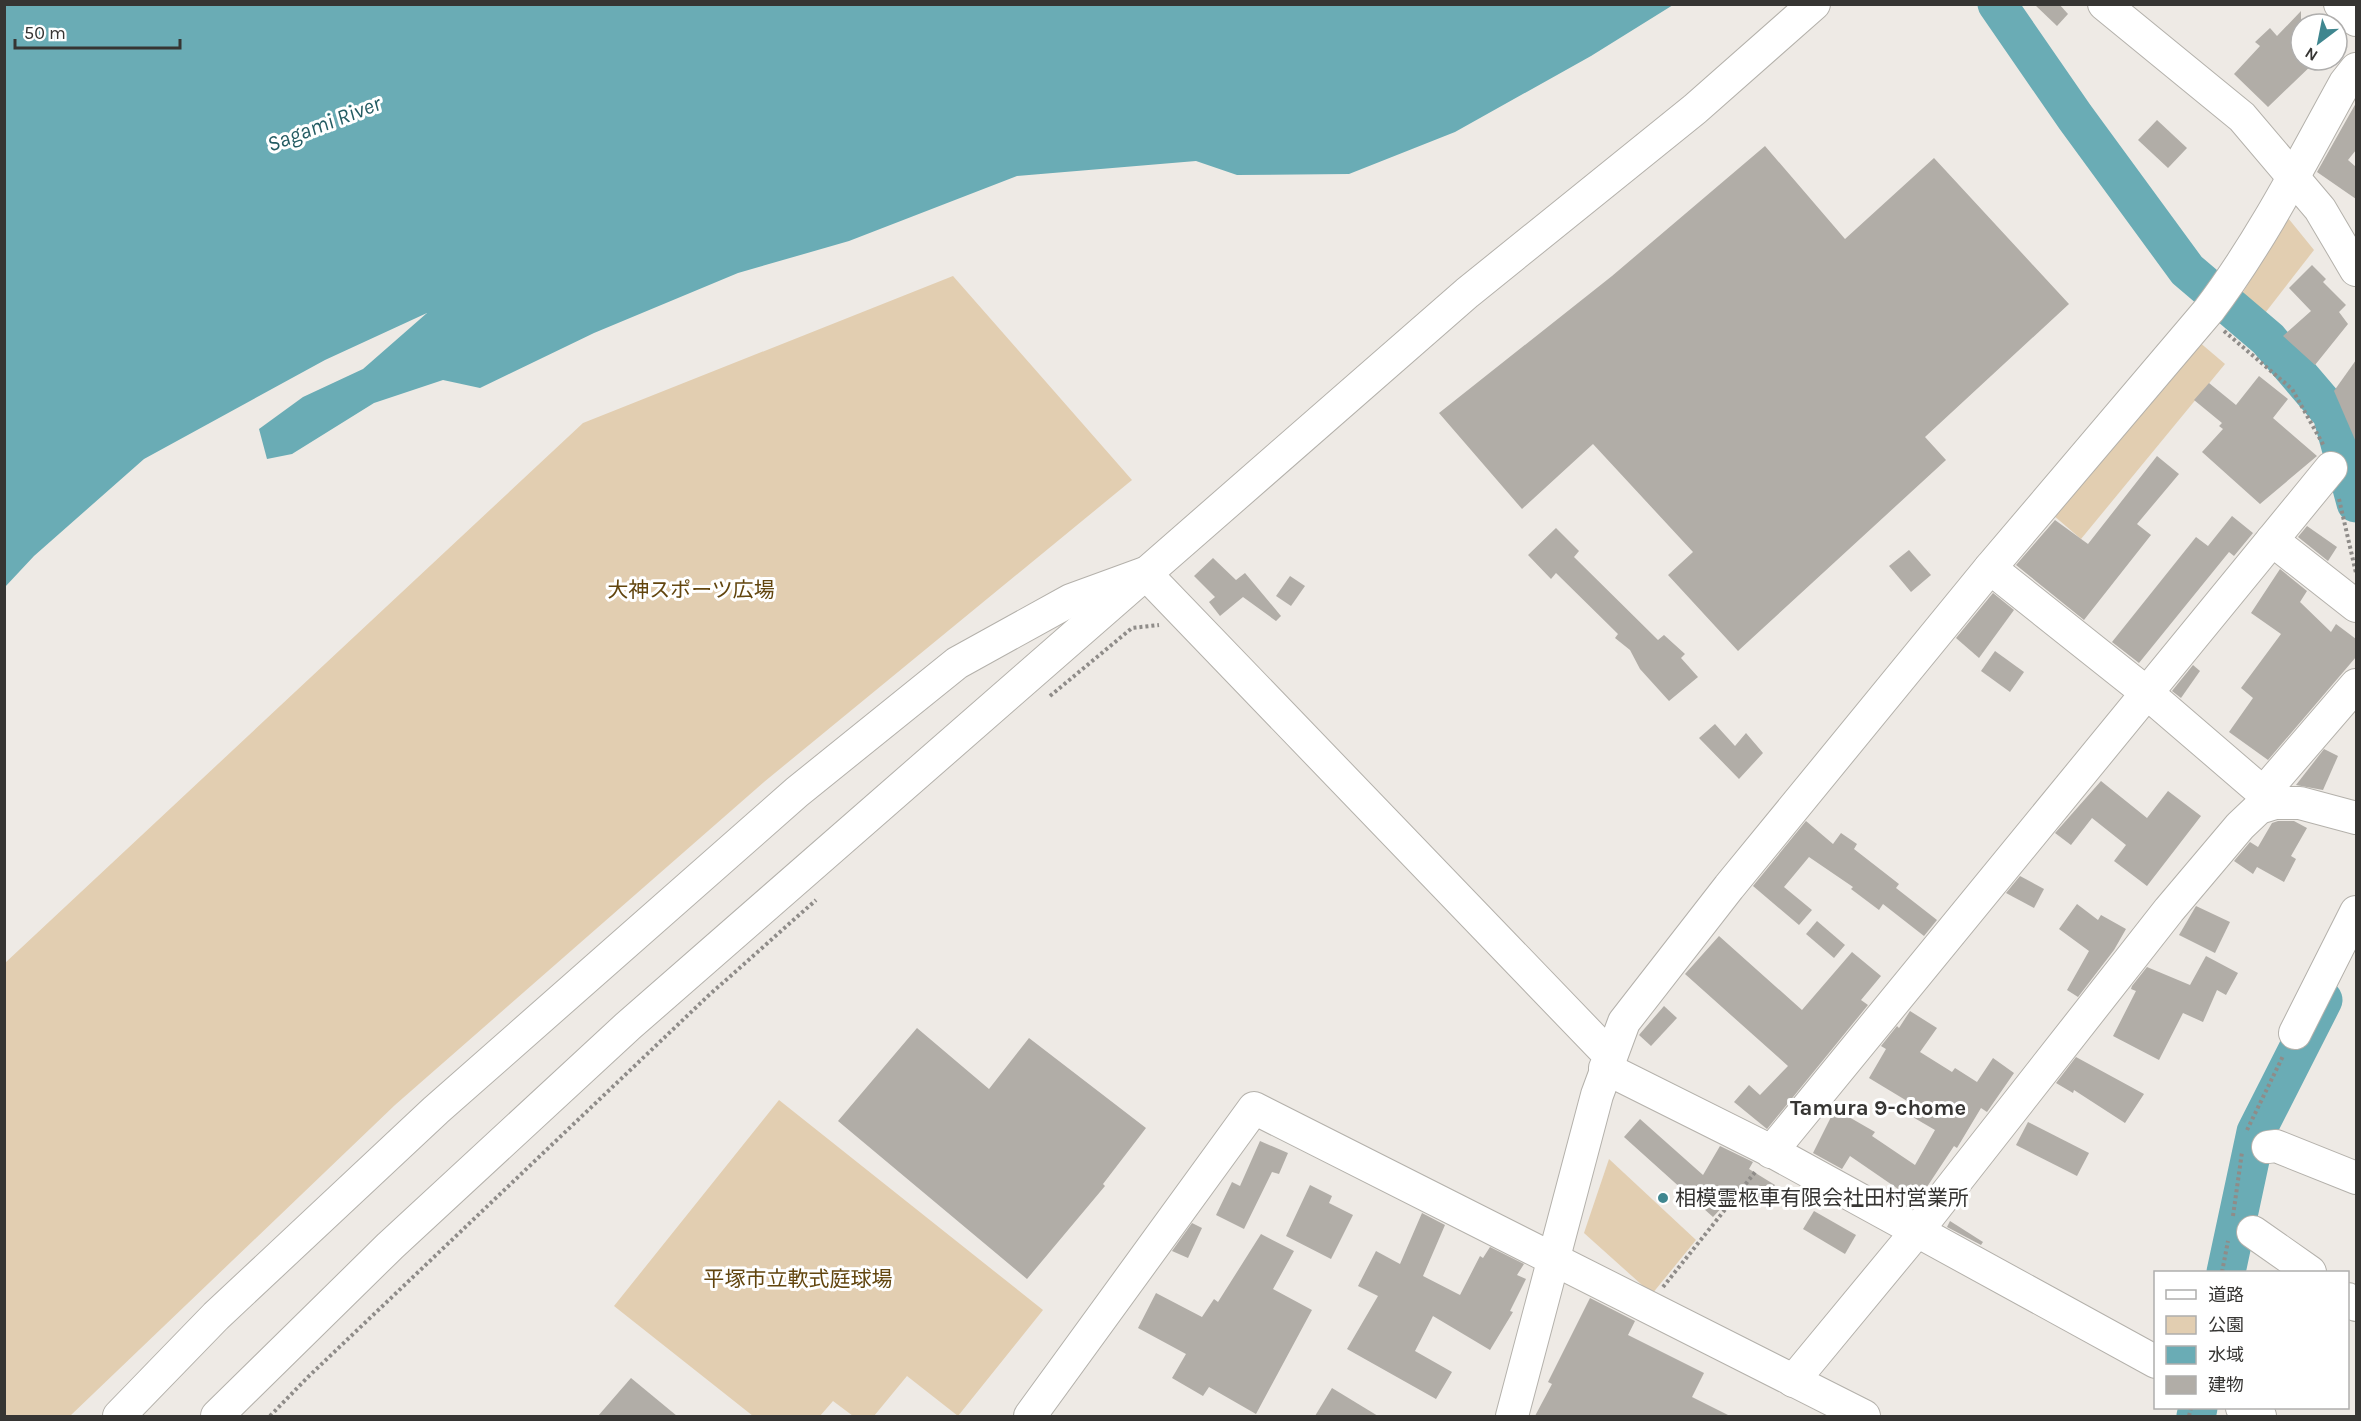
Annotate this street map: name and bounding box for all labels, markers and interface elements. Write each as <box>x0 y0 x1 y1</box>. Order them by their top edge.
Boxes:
scale bar <box>15 12 180 50</box>
north arrow <box>2289 12 2349 72</box>
text: 50 m <box>24 22 66 44</box>
text: N <box>2301 43 2321 65</box>
water label: Sagami River <box>263 90 386 158</box>
park label: 大神スポーツ広場 <box>607 578 775 602</box>
district label: Tamura 9-chome <box>1790 1095 1966 1121</box>
place label: 相模霊柩車有限会社田村営業所 <box>1675 1186 1969 1210</box>
marker: 相模霊柩車有限会社田村営業所 <box>1656 1191 1670 1205</box>
park label: 平塚市立軟式庭球場 <box>704 1267 893 1291</box>
legend <box>2154 1271 2349 1409</box>
text: 道路 <box>2208 1284 2244 1306</box>
text: 公園 <box>2208 1314 2244 1336</box>
text: 水域 <box>2208 1344 2244 1366</box>
text: 建物 <box>2208 1374 2244 1396</box>

